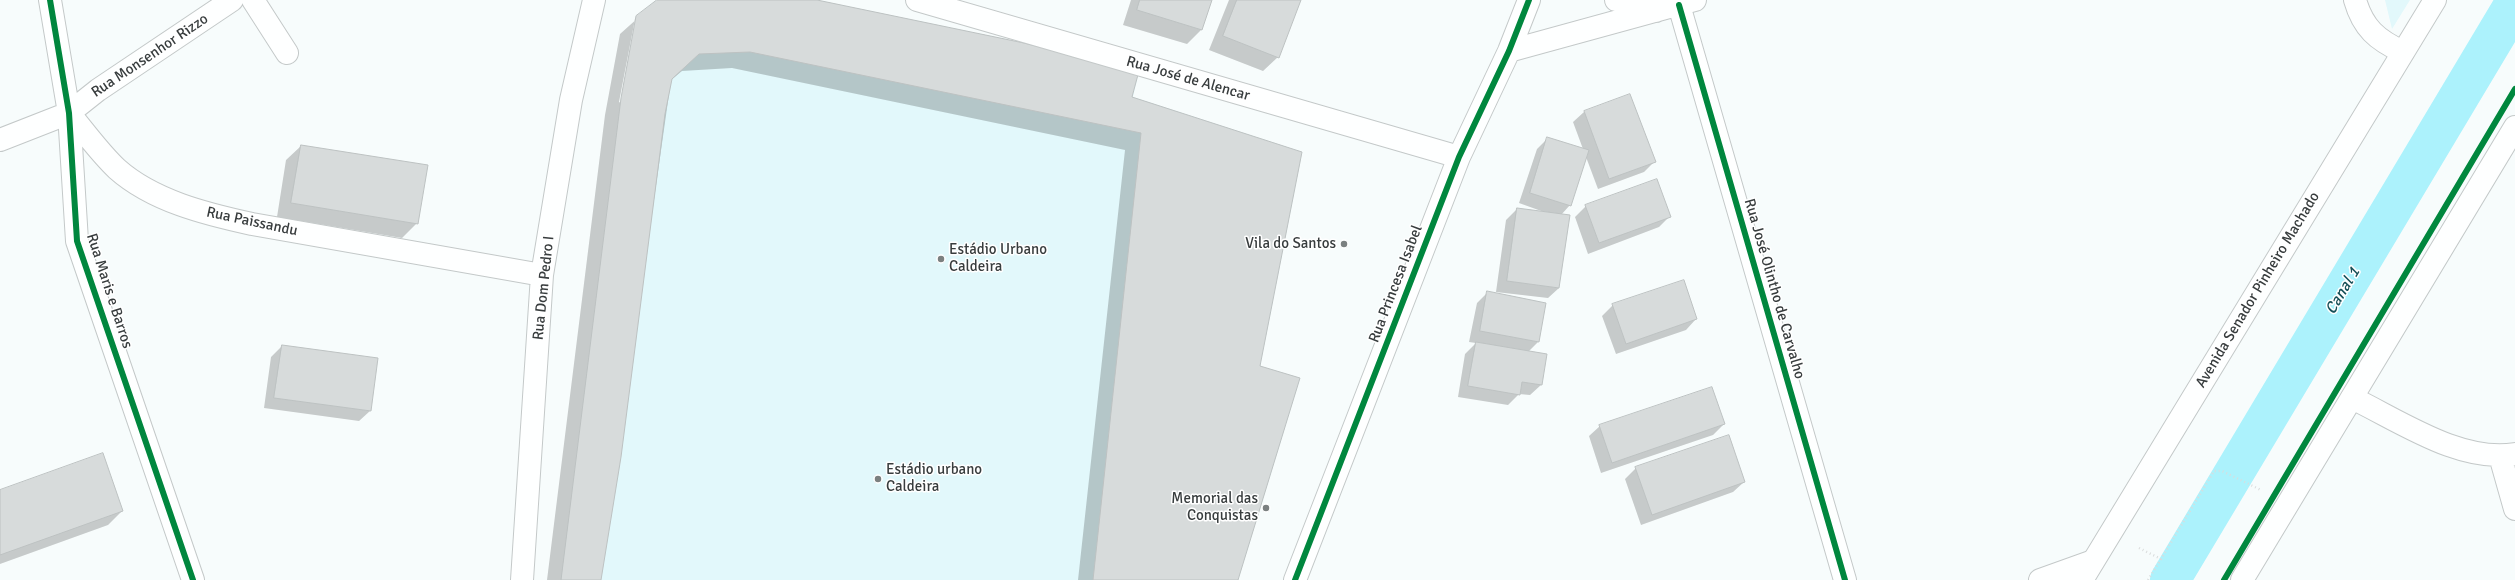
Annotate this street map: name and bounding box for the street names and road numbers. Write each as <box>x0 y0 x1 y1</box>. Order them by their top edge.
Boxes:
street label: Rua Monsenhor Rizzo <box>88 10 212 102</box>
street label: Rua José de Alencar <box>1124 53 1252 105</box>
street label: Avenida Senador Pinheiro Machado <box>2192 189 2324 391</box>
street label: Rua José Olintho de Carvalho <box>1740 197 1808 381</box>
street label: Rua Paissandu <box>205 204 299 240</box>
street label: Rua Princesa Isabel <box>1365 223 1427 345</box>
street label: Rua Maris e Barros <box>82 231 136 351</box>
street label: Rua Dom Pedro I <box>530 235 558 341</box>

